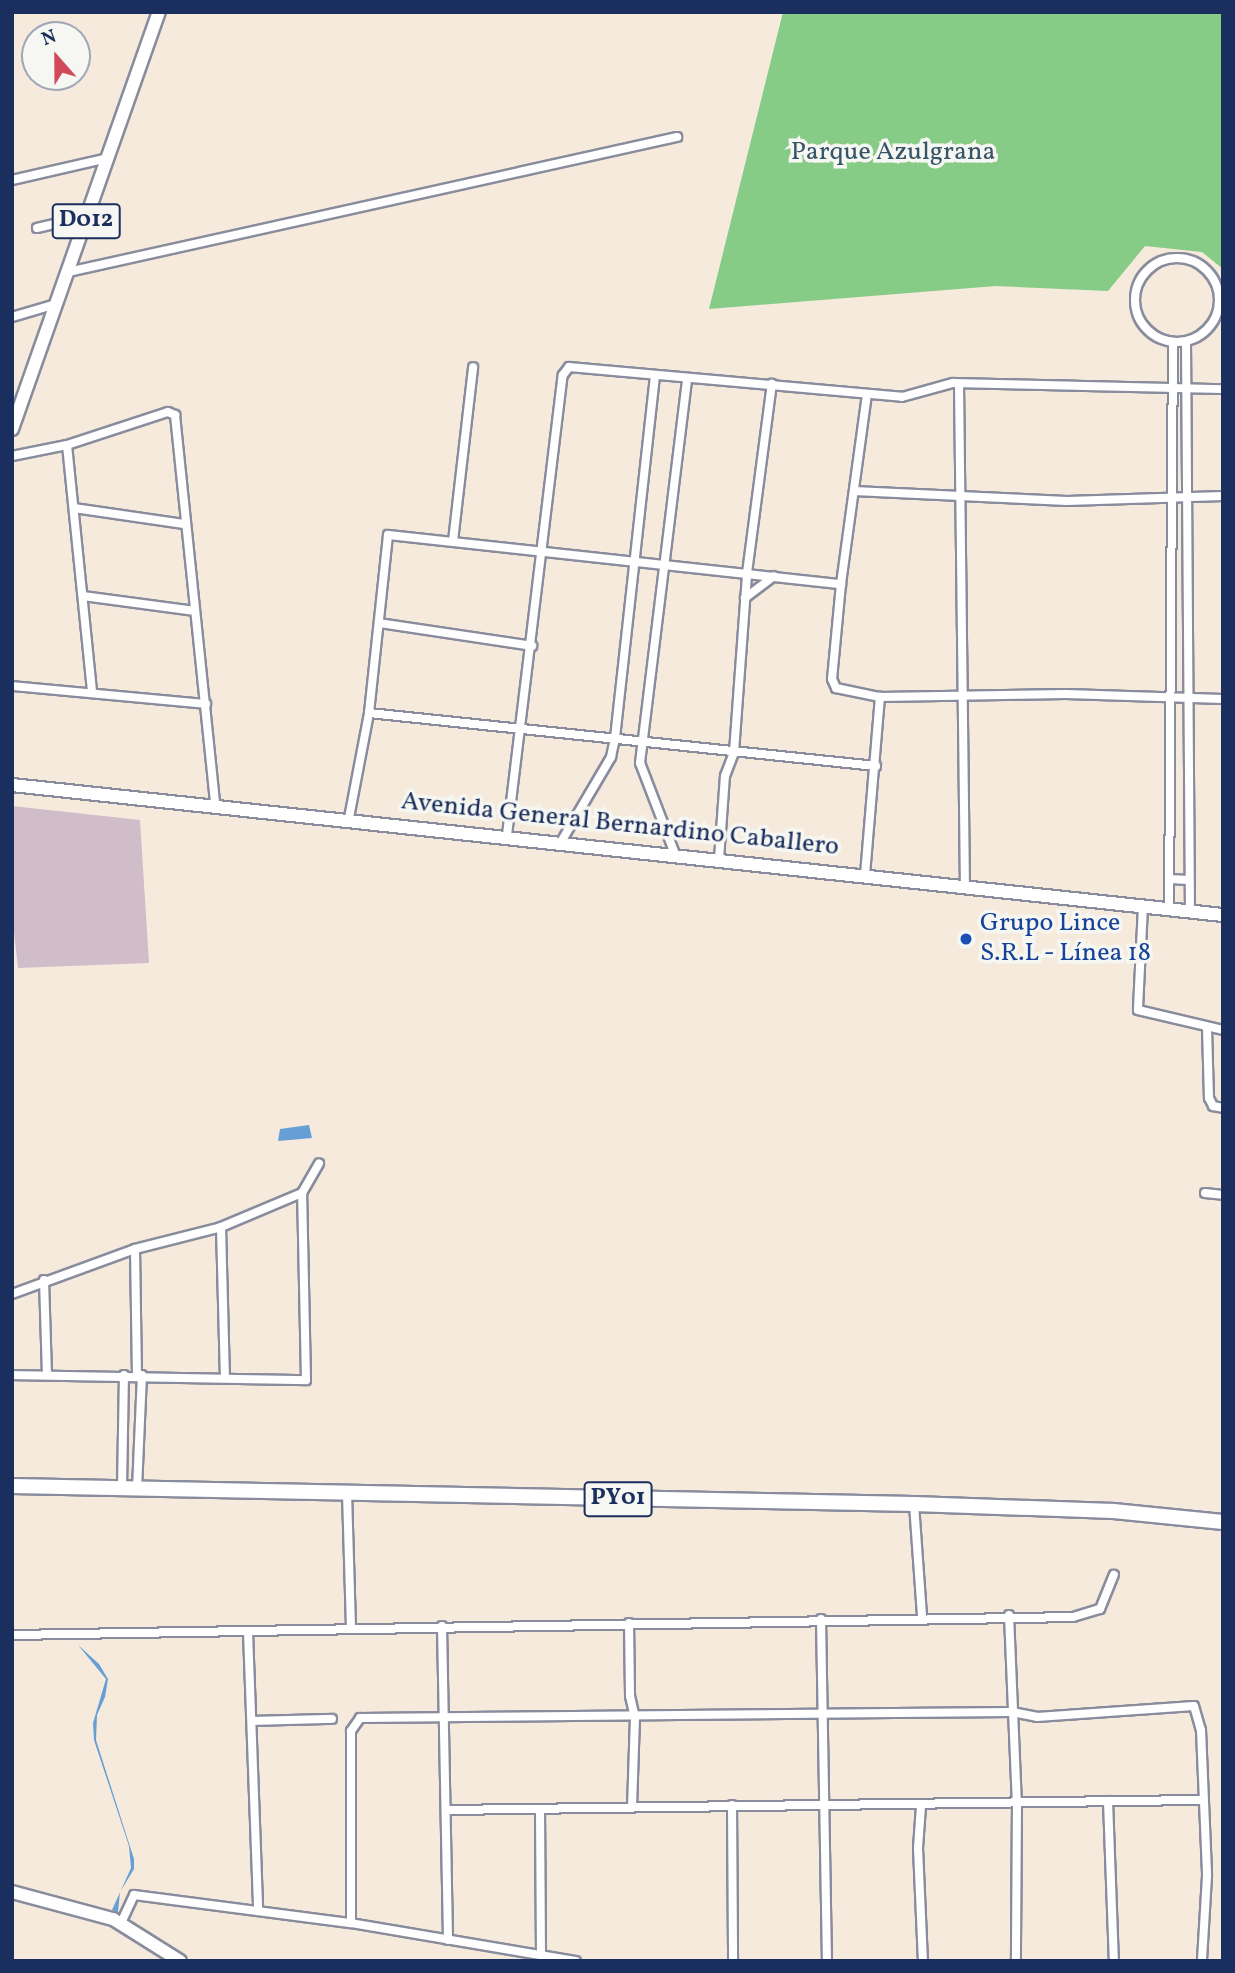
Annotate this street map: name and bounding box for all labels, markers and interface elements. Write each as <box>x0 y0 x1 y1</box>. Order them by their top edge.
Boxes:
north arrow <box>21 21 91 91</box>
text: N <box>38 24 60 53</box>
park label: Parque Azulgrana <box>791 137 995 169</box>
road number: D012 <box>51 201 121 242</box>
street label: Avenida General Bernardino Caballero <box>399 786 841 864</box>
place label: Grupo Lince S.R.L - Línea 18 <box>980 908 1152 970</box>
marker: Grupo Lince S.R.L - Línea 18 <box>958 931 974 947</box>
road number: PY01 <box>583 1478 653 1520</box>

